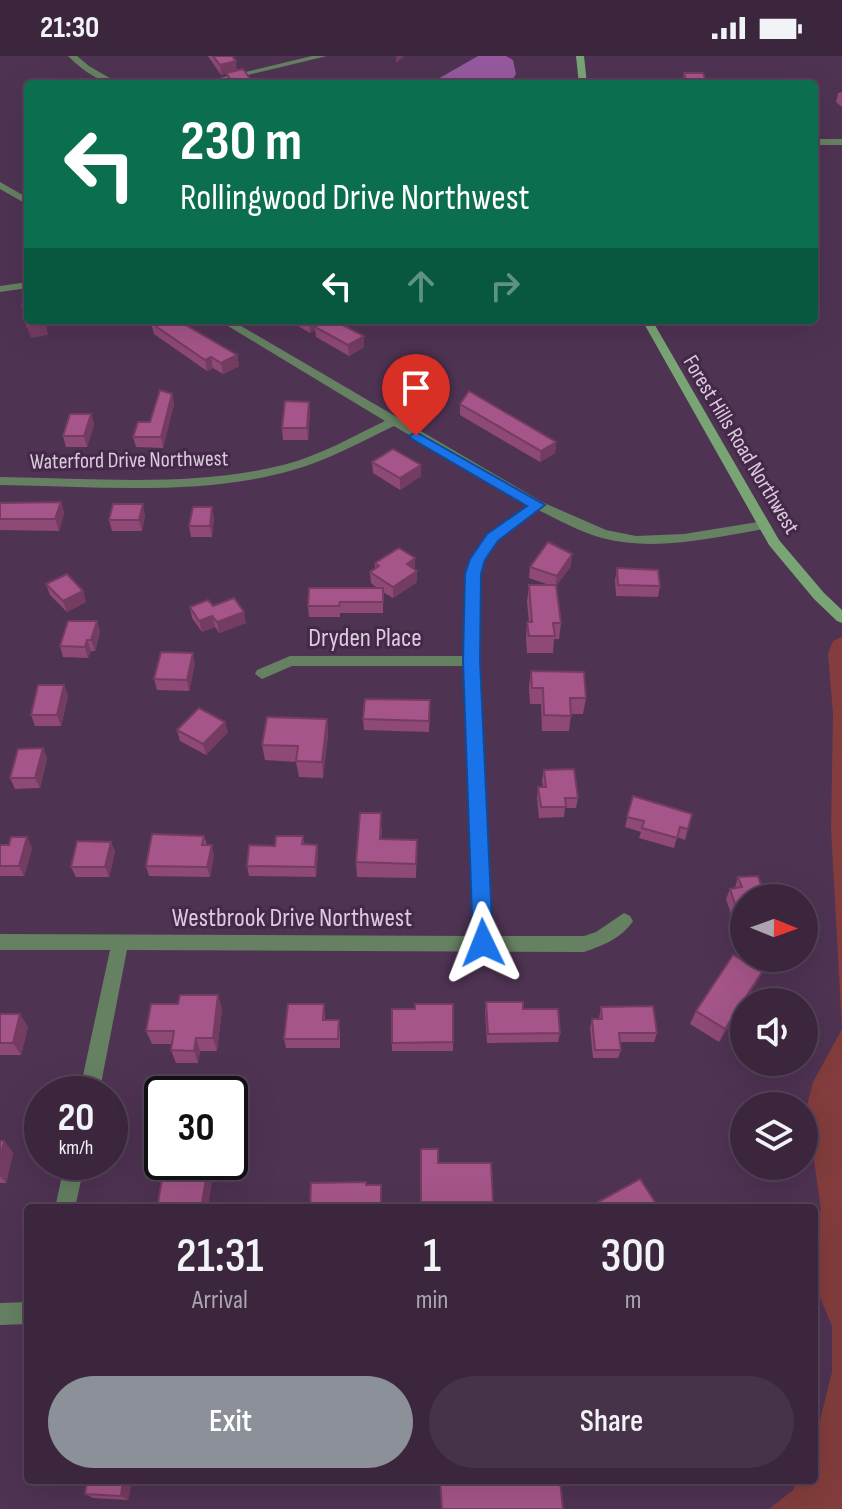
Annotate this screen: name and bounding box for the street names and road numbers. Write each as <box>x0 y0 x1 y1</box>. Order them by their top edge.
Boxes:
street label: Forest Hills Road Northwest <box>677 350 805 539</box>
street label: Waterford Drive Northwest <box>30 445 229 476</box>
street label: Dryden Place <box>308 623 422 654</box>
street label: Westbrook Drive Northwest <box>172 903 412 934</box>

